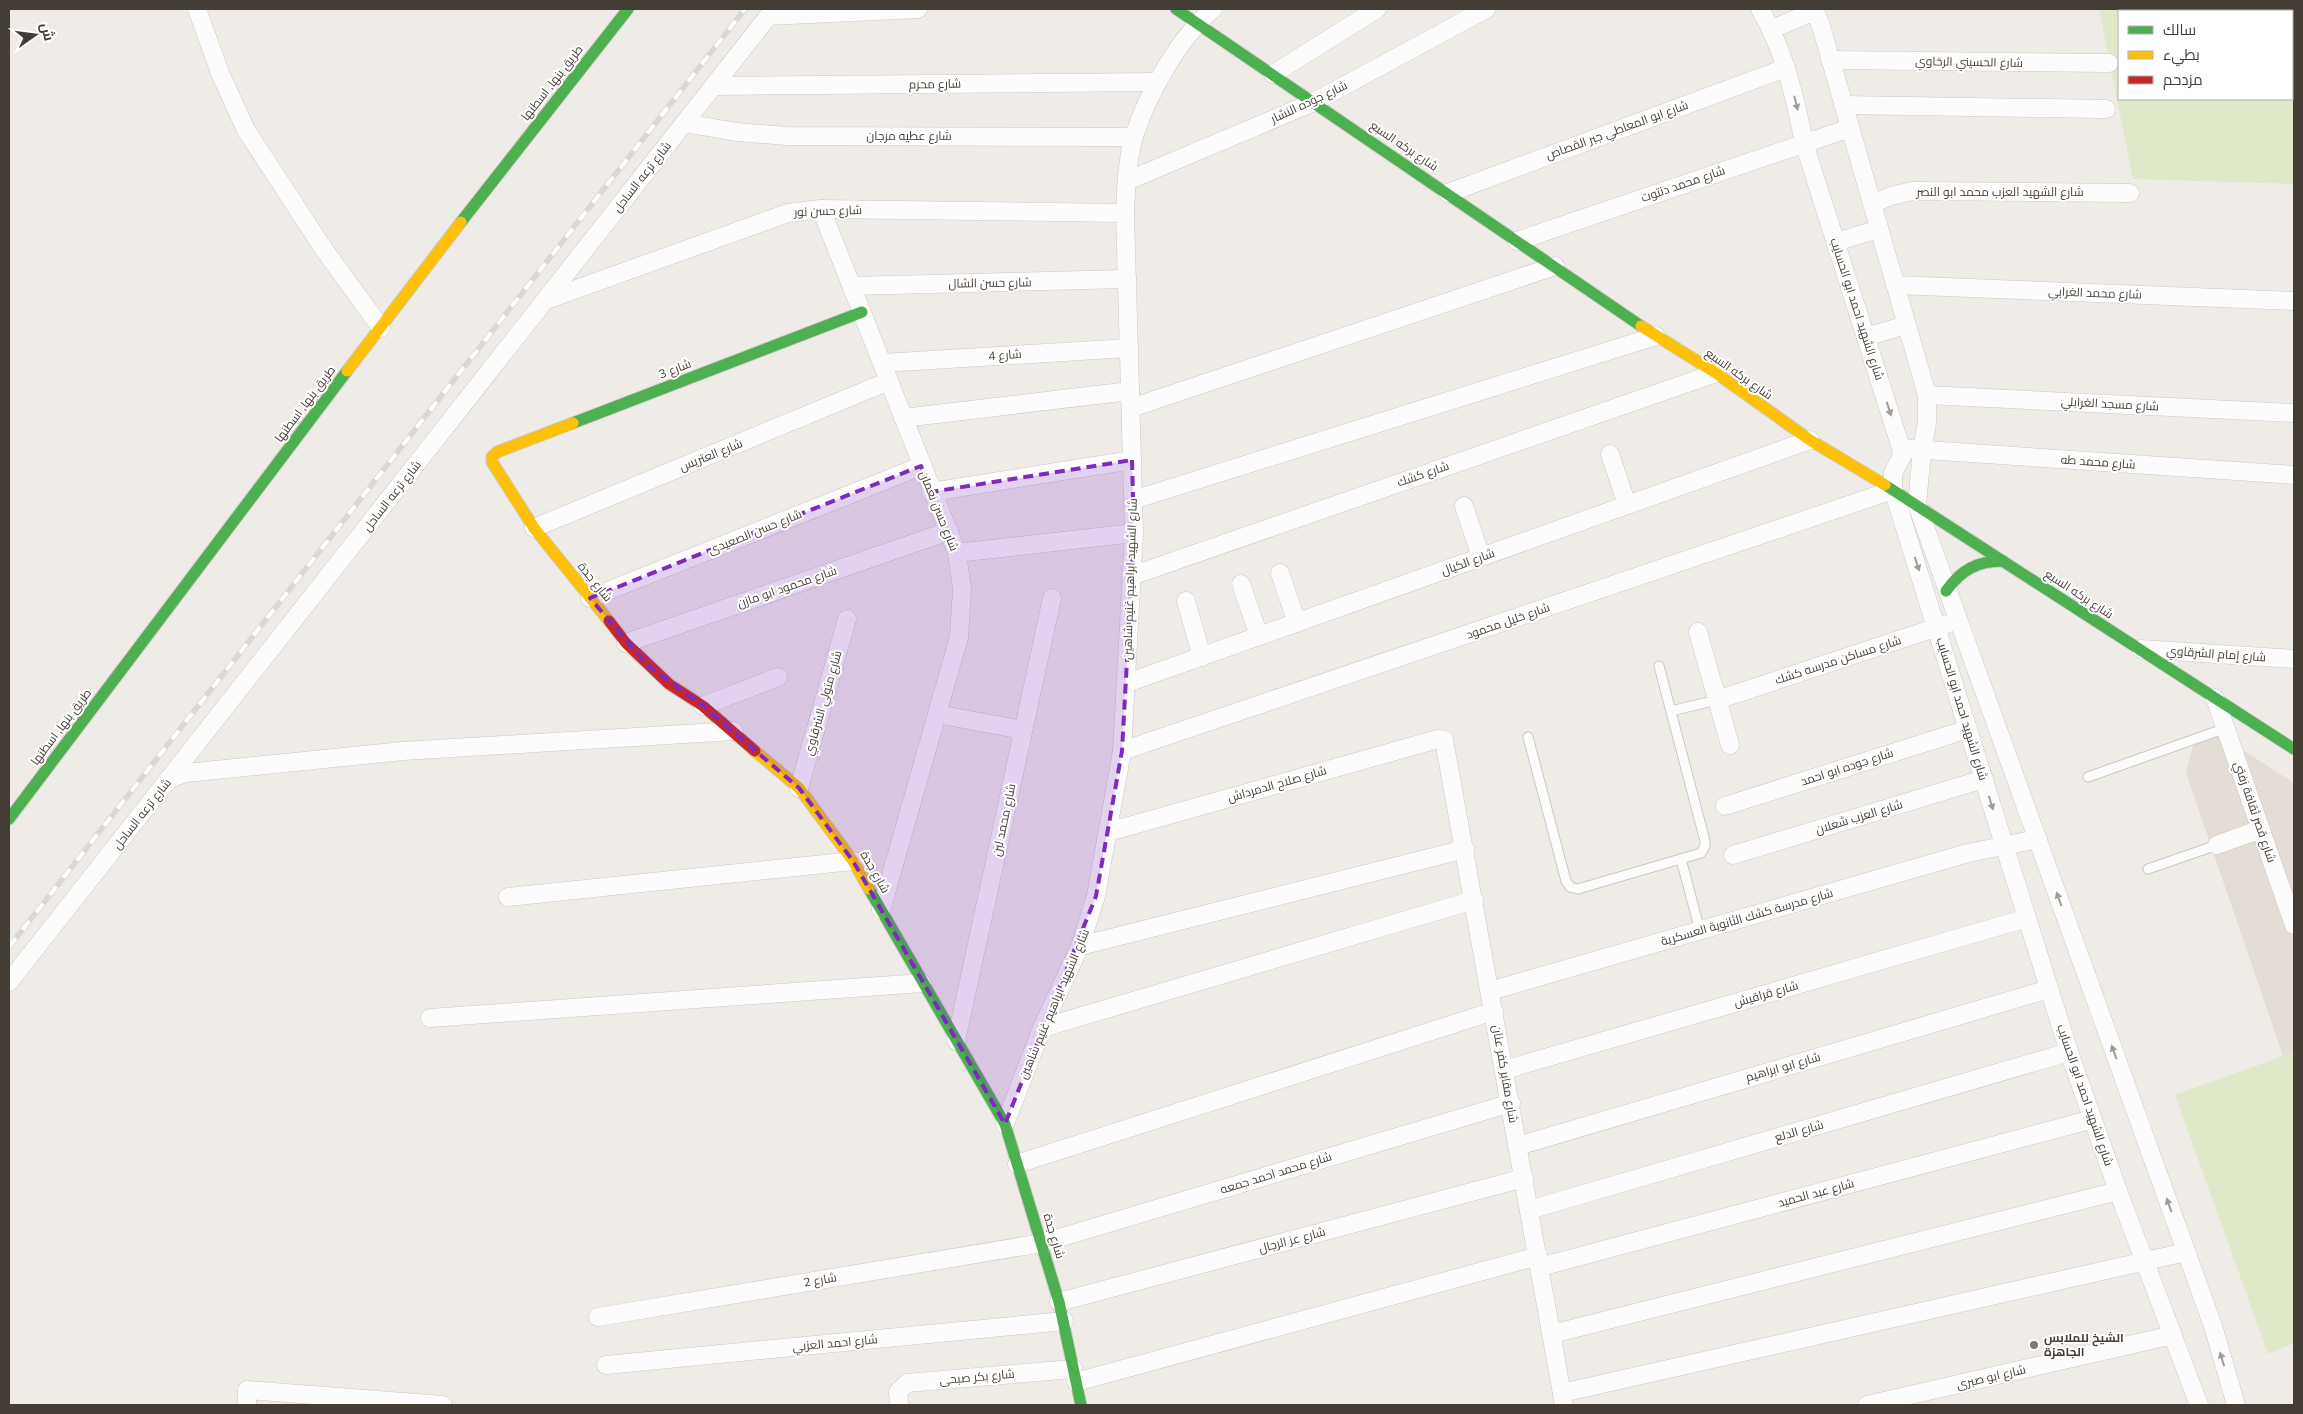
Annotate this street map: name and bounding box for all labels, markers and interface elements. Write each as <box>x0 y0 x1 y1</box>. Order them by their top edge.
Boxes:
north arrow <box>10 10 60 60</box>
legend <box>2118 10 2293 100</box>
text: سالك <box>2163 20 2196 39</box>
text: ش <box>37 21 59 43</box>
street label: طريق بنها, اسطنها <box>517 42 586 123</box>
text: بطيء <box>2163 45 2200 67</box>
street label: شارع الحسيني الرخاوي <box>1915 53 2023 73</box>
text: مزدحم <box>2163 70 2203 90</box>
street label: شارع محرم <box>909 76 961 92</box>
street label: شارع جوده النشار <box>1267 77 1350 127</box>
one-way arrow <box>1792 96 1800 111</box>
street label: شارع ابو المعاطي جبر القصاص <box>1544 97 1691 165</box>
street label: شارع بركه السبع <box>1367 117 1441 175</box>
street label: شارع عطيه مرجان <box>866 128 952 144</box>
street label: شارع ترعه الساحل <box>609 138 675 216</box>
street label: شارع محمد دنتوت <box>1639 162 1727 206</box>
street label: شارع الشهيد العزب محمد ابو النصر <box>1915 184 2084 200</box>
street label: شارع حسن نور <box>793 202 862 220</box>
street label: شارع الشهيد احمد ابو الحسايب <box>1826 236 1888 382</box>
street label: شارع حسن الشال <box>948 274 1032 292</box>
street label: شارع محمد الغرابي <box>2048 283 2142 305</box>
street label: شارع بركه السبع <box>1702 345 1776 403</box>
street label: شارع 4 <box>988 346 1022 364</box>
street label: شارع 3 <box>656 355 694 382</box>
street label: طريق بنها, اسطنها <box>271 362 338 445</box>
street label: شارع مسجد الغرابلي <box>2061 393 2159 417</box>
one-way arrow <box>1885 402 1893 417</box>
street label: شارع العتريس <box>677 435 745 475</box>
street label: شارع محمد طه <box>2060 451 2136 473</box>
street label: شارع ترعه الساحل <box>359 457 425 535</box>
street label: شارع كشك <box>1395 458 1451 490</box>
street label: شارع حسن نعمان <box>916 469 962 554</box>
street label: شارع الشهيد ابراهيم غنيم شاهين <box>1119 498 1141 660</box>
street label: شارع حسن الصعيدى <box>706 506 804 558</box>
street label: شارع الكيال <box>1439 545 1497 579</box>
one-way arrow <box>1913 557 1921 572</box>
street label: شارع جدة <box>574 559 616 605</box>
street label: شارع محمود ابو مازن <box>735 562 839 612</box>
street label: شارع بركه السبع <box>2042 566 2116 622</box>
street label: شارع خليل محمود <box>1464 599 1552 643</box>
street label: شارع مساكن مدرسه كشك <box>1773 632 1903 688</box>
street label: شارع الشهيد احمد ابو الحسايب <box>1933 635 1991 783</box>
street label: شارع إمام الشرقاوي <box>2165 643 2266 667</box>
street label: شارع متولي الشرقاوي <box>800 649 848 758</box>
street label: طريق بنها, اسطنها <box>27 685 94 768</box>
street label: شارع جوده ابو احمد <box>1798 744 1896 790</box>
street label: شارع قصر ثقافة زفتي <box>2228 759 2280 865</box>
street label: شارع صلاح الدمرداش <box>1226 762 1328 806</box>
street label: شارع ترعه الساحل <box>109 775 175 853</box>
street label: شارع محمد لبن <box>988 782 1020 858</box>
one-way arrow <box>1988 795 1996 810</box>
street label: شارع العزب شعلان <box>1813 796 1905 838</box>
street label: شارع جدة <box>856 848 894 896</box>
street label: شارع مدرسة كشك الثانوية العسكرية <box>1659 885 1835 949</box>
one-way arrow <box>2055 891 2063 906</box>
street label: شارع الشهيد ابراهيم غنيم شاهين <box>1015 926 1093 1082</box>
street label: شارع قراقيش <box>1732 977 1800 1011</box>
street label: شارع الشهيد احمد ابو الحسايب <box>2053 1022 2117 1168</box>
street label: شارع مقابر كفر عنان <box>1489 1024 1522 1124</box>
one-way arrow <box>2110 1044 2118 1059</box>
street label: شارع ابو ابراهيم <box>1744 1049 1822 1085</box>
street label: شارع الدلع <box>1773 1116 1825 1146</box>
street label: شارع محمد احمد جمعه <box>1218 1148 1334 1198</box>
street label: شارع عبد الحميد <box>1776 1175 1856 1211</box>
one-way arrow <box>2165 1197 2173 1212</box>
street label: شارع جدة <box>1040 1211 1068 1261</box>
street label: شارع عز الرجال <box>1257 1223 1327 1257</box>
street label: شارع 2 <box>802 1269 838 1291</box>
place label: الشيخ للملابس الجاهزة <box>2044 1330 2124 1360</box>
street label: شارع احمد العزبي <box>792 1331 879 1357</box>
marker: الشيخ للملابس الجاهزة <box>2028 1339 2040 1351</box>
one-way arrow <box>2218 1351 2226 1366</box>
street label: شارع ابو صبرى <box>1955 1361 2027 1393</box>
street label: شارع بكر صبحى <box>939 1366 1015 1388</box>

